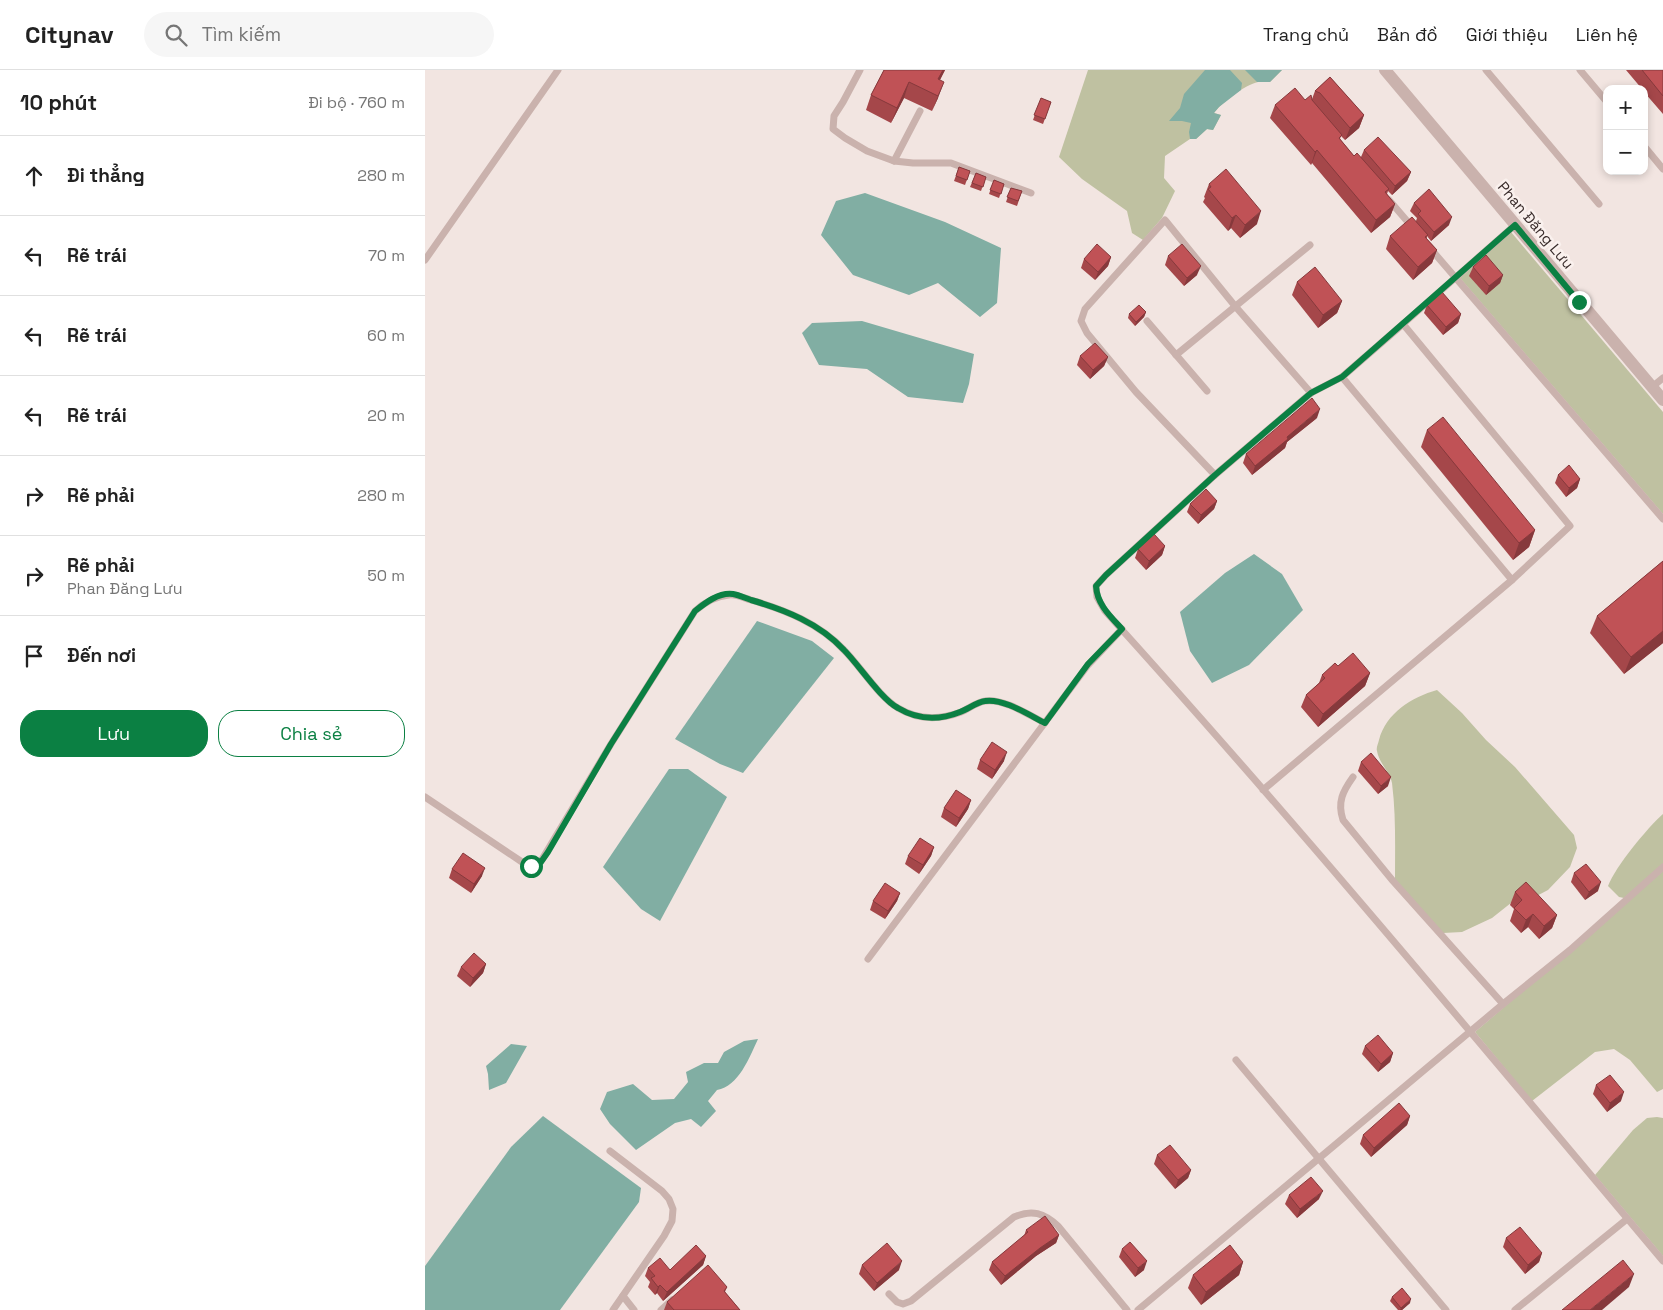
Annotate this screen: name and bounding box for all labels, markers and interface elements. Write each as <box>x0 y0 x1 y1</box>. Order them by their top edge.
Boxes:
search box <box>144 12 494 57</box>
text: Citynav <box>25 19 114 50</box>
icon: search <box>162 21 190 49</box>
text: Tìm kiếm <box>202 22 281 47</box>
text: Trang chủ <box>1263 23 1349 46</box>
text: Bản đồ <box>1377 23 1438 46</box>
text: Giới thiệu <box>1466 23 1548 46</box>
text: Liên hệ <box>1576 23 1638 46</box>
map controls <box>1603 85 1648 175</box>
button: + <box>1603 85 1648 130</box>
text: 10 phút <box>20 89 97 116</box>
text: Đi bộ · 760 m <box>308 92 405 113</box>
button: − <box>1603 130 1648 175</box>
icon: ahead <box>20 162 48 190</box>
text: Đi thẳng <box>67 163 145 188</box>
text: 280 m <box>357 165 405 186</box>
street label: Phan Đăng Lưu <box>1494 177 1578 273</box>
icon: left <box>20 242 48 270</box>
text: Rẽ trái <box>67 243 127 268</box>
text: 70 m <box>368 245 405 266</box>
route end <box>1568 291 1591 314</box>
icon: left <box>20 322 48 350</box>
text: Rẽ trái <box>67 323 127 348</box>
text: 60 m <box>367 325 405 346</box>
icon: left <box>20 402 48 430</box>
text: Rẽ trái <box>67 403 127 428</box>
text: 20 m <box>367 405 405 426</box>
icon: right <box>20 482 48 510</box>
text: Rẽ phải <box>67 483 135 508</box>
text: 280 m <box>357 485 405 506</box>
text: Rẽ phải <box>67 553 135 578</box>
icon: right <box>20 562 48 590</box>
text: 50 m <box>367 565 405 586</box>
text: Phan Đăng Lưu <box>67 578 183 599</box>
icon: arrive <box>20 642 48 670</box>
text: Đến nơi <box>67 643 136 668</box>
button: Lưu <box>20 710 208 757</box>
button: Chia sẻ <box>218 710 405 757</box>
route start <box>520 855 543 878</box>

